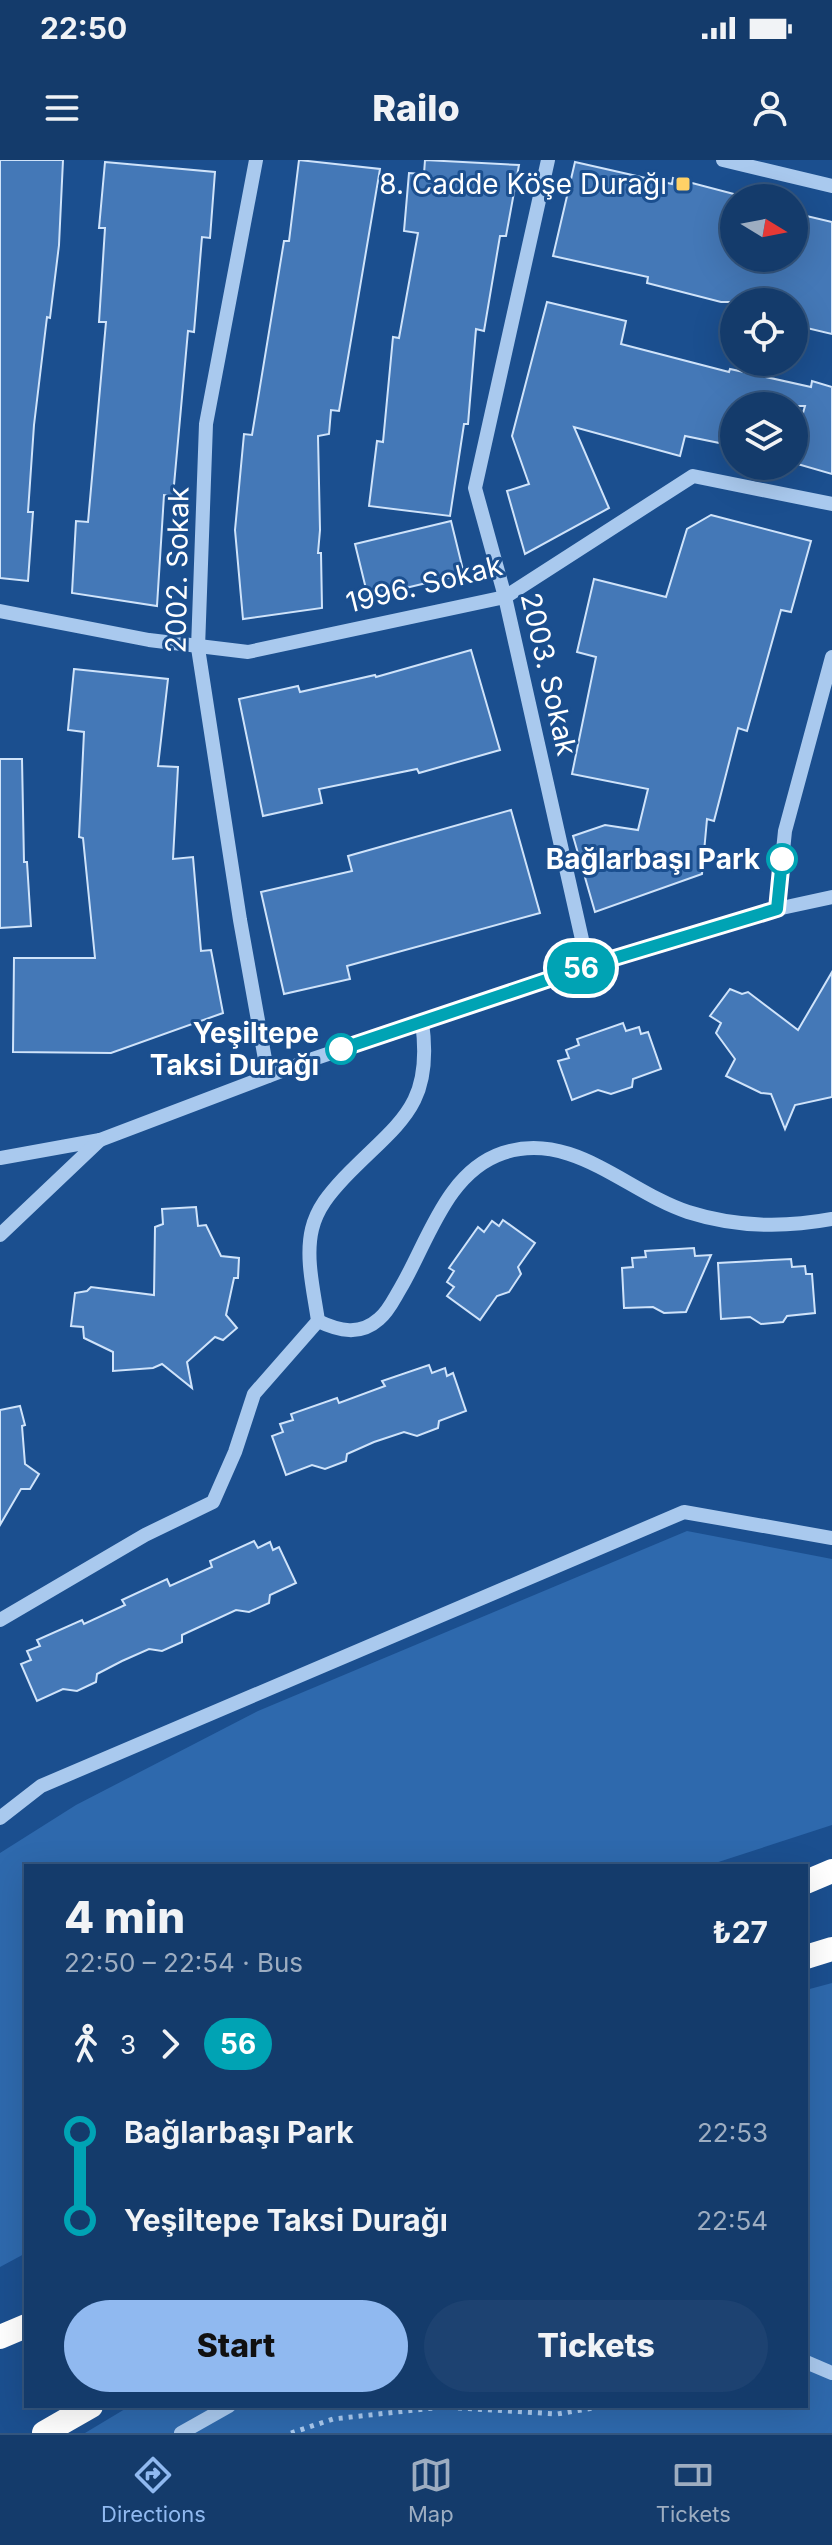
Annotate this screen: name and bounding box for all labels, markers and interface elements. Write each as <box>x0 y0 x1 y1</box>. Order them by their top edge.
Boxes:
text: 22:50 <box>40 10 127 46</box>
icon: menu <box>40 86 84 130</box>
text: Railo <box>372 86 460 130</box>
icon: person <box>748 86 792 130</box>
place label: 8. Cadde Köşe Durağı <box>379 167 667 201</box>
marker: 8. Cadde Köşe Durağı <box>674 175 692 193</box>
north arrow <box>720 184 808 272</box>
map controls <box>720 184 808 480</box>
button: locate <box>720 288 808 376</box>
button: layers <box>720 392 808 480</box>
street label: 2002. Sokak <box>159 486 195 654</box>
street label: 1996. Sokak <box>342 548 506 620</box>
street label: 2003. Sokak <box>514 589 584 759</box>
place label: Bağlarbaşı Park <box>546 842 761 876</box>
marker: Bağlarbaşı Park <box>767 844 797 874</box>
line badge: 56 <box>545 942 617 994</box>
text: 56 <box>563 951 599 985</box>
place label: Yeşiltepe Taksi Durağı <box>150 1016 319 1082</box>
marker: Yeşiltepe Taksi Durağı <box>326 1034 356 1064</box>
text: 4 min <box>64 1890 185 1944</box>
text: ₺27 <box>712 1914 768 1950</box>
text: 22:50 – 22:54 · Bus <box>64 1947 303 1978</box>
icon: walk <box>64 2022 108 2066</box>
icon: forward <box>148 2022 192 2066</box>
text: 56 <box>220 2027 256 2061</box>
text: 3 <box>120 2029 136 2060</box>
text: Bağlarbaşı Park <box>124 2114 354 2150</box>
text: 22:53 <box>697 2117 768 2148</box>
text: Yeşiltepe Taksi Durağı <box>124 2202 448 2238</box>
text: 22:54 <box>696 2205 768 2236</box>
button: Start <box>64 2300 408 2392</box>
button: Tickets <box>424 2300 768 2392</box>
tab: Directions <box>101 2453 206 2527</box>
tab: Map <box>408 2453 454 2527</box>
tab: Tickets <box>656 2453 731 2527</box>

